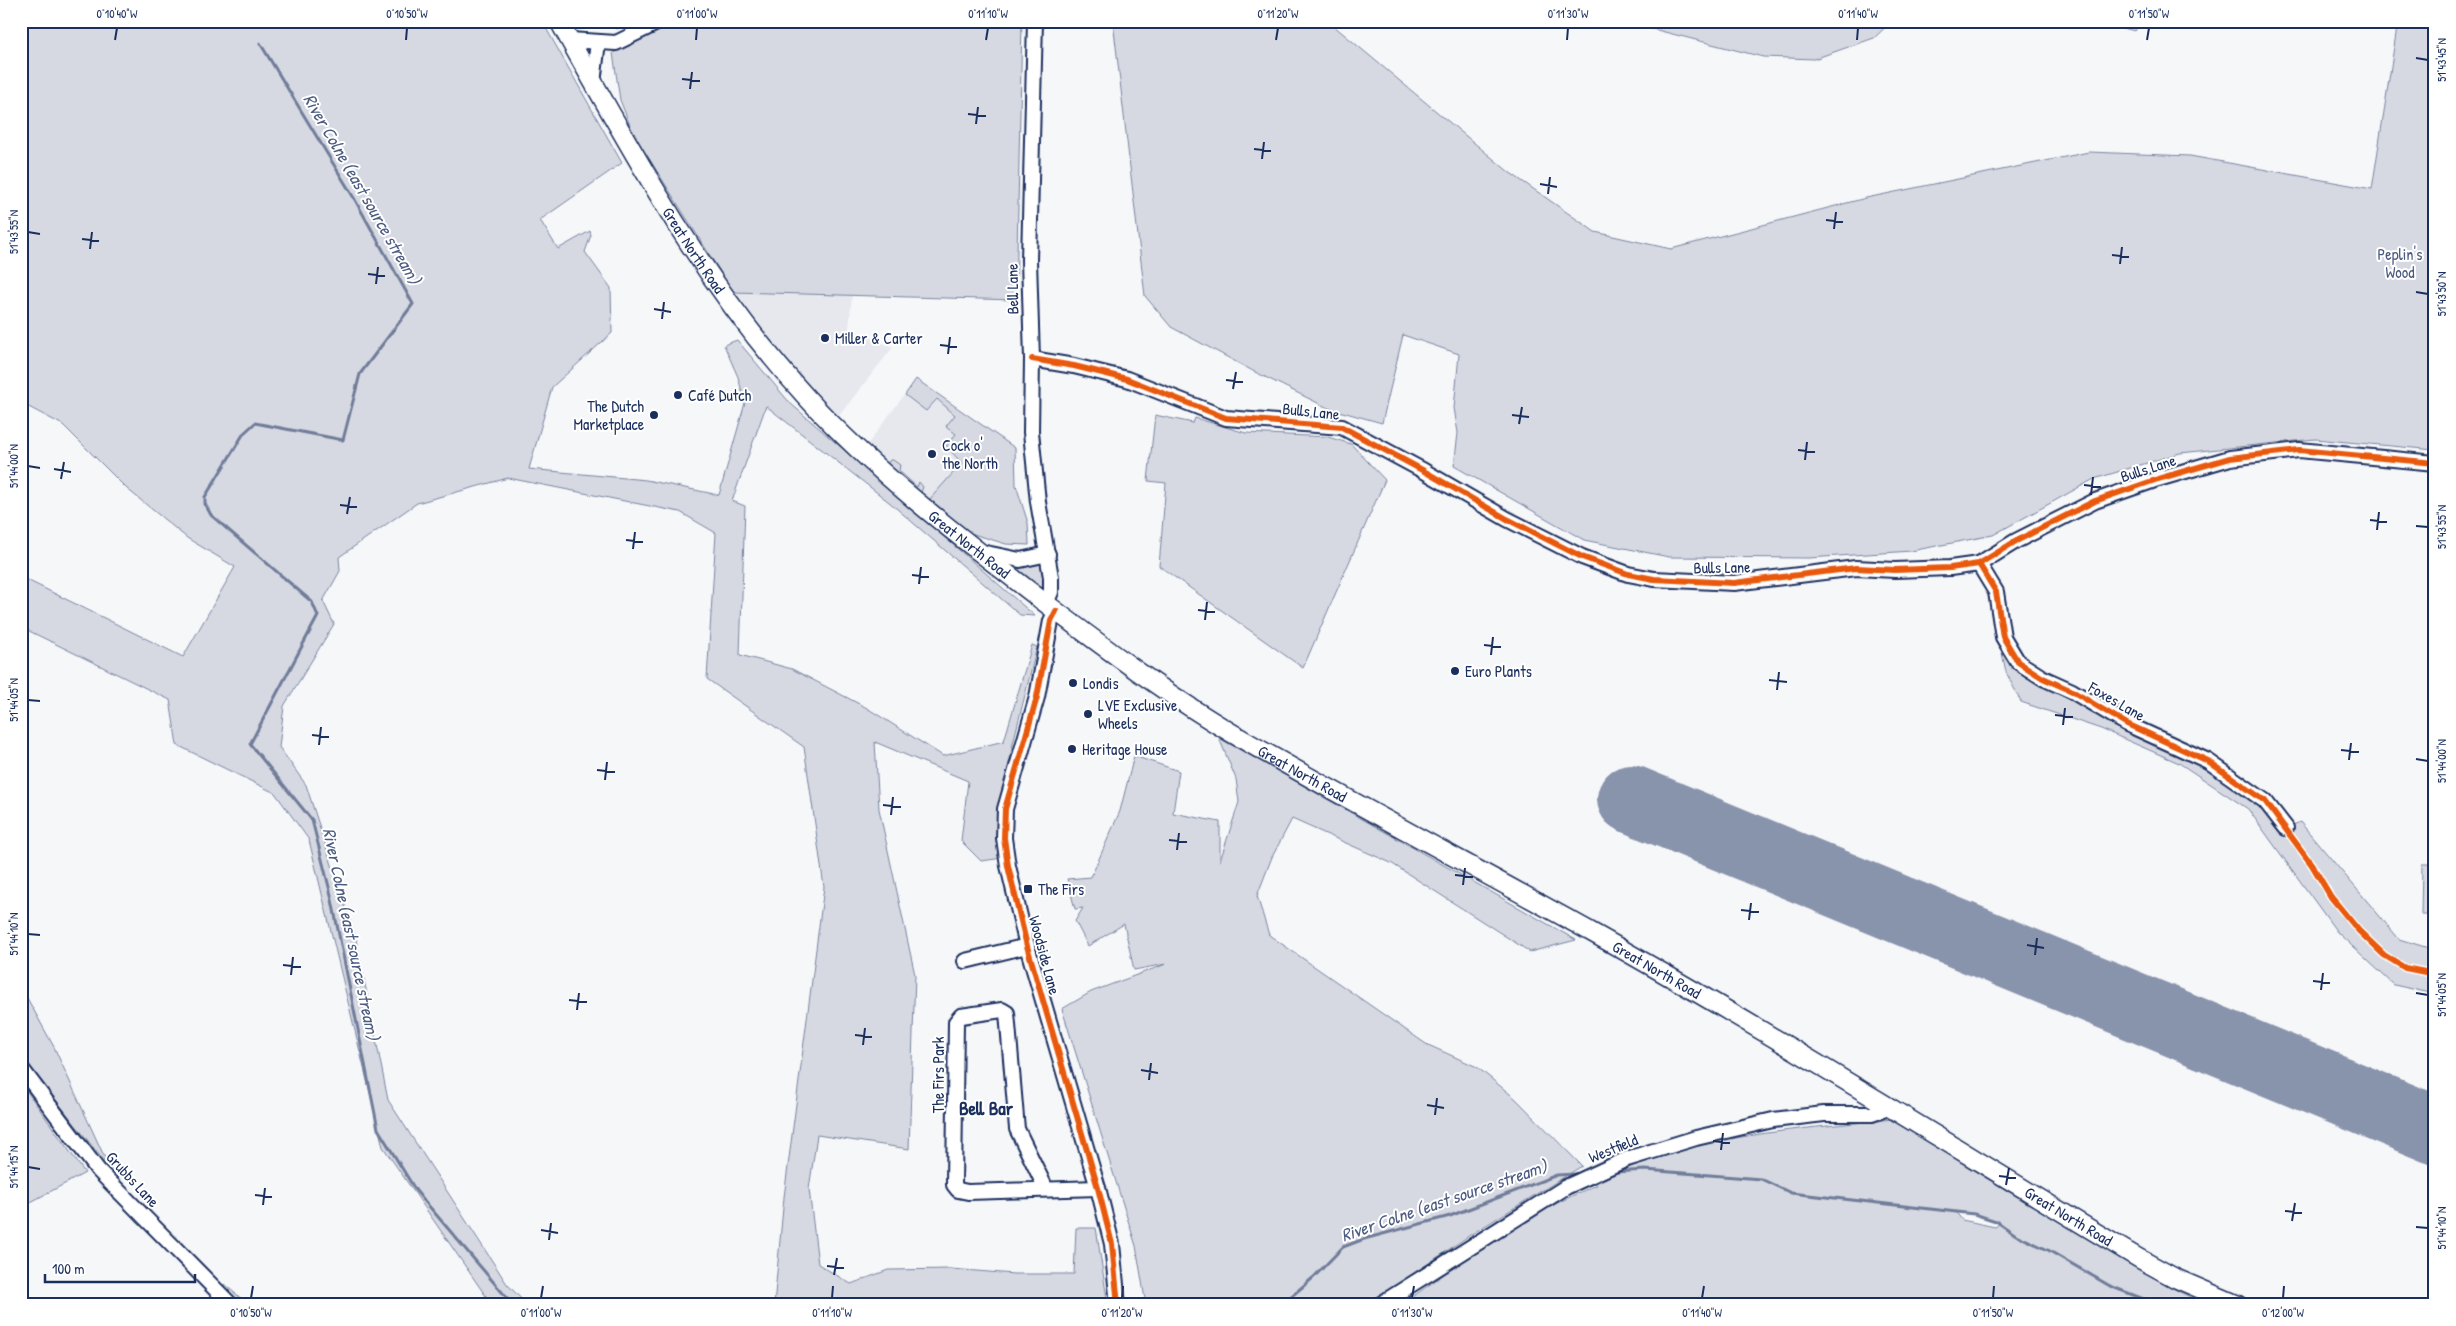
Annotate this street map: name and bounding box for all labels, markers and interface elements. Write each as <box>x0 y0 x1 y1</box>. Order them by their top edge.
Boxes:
text: 0°10'40"W <box>97 5 138 22</box>
text: 0°10'50"W <box>386 5 428 22</box>
text: 0°11'00"W <box>677 5 718 22</box>
text: 0°11'10"W <box>968 5 1008 22</box>
text: 0°11'20"W <box>1258 5 1299 22</box>
text: 0°11'30"W <box>1548 5 1589 22</box>
text: 0°11'40"W <box>1838 5 1878 22</box>
text: 0°11'50"W <box>2129 5 2170 22</box>
text: 51°43'45"N <box>2433 38 2450 82</box>
water label: River Colne (east source stream) <box>298 89 428 290</box>
street label: Great North Road <box>658 203 730 298</box>
text: 51°43'55"N <box>5 210 22 254</box>
park label: Peplin's Wood <box>2378 243 2422 283</box>
street label: Bell Lane <box>1001 263 1023 315</box>
text: 51°43'50"N <box>2433 272 2450 316</box>
place label: Miller & Carter <box>835 327 923 349</box>
marker: Miller & Carter <box>819 332 831 344</box>
place label: Café Dutch <box>688 384 752 406</box>
marker: Café Dutch <box>672 389 684 401</box>
place label: The Dutch Marketplace <box>574 395 645 435</box>
street label: Bulls Lane <box>1281 397 1341 425</box>
marker: The Dutch Marketplace <box>648 409 660 421</box>
place label: Cock o' the North <box>942 434 998 474</box>
text: 51°44'00"N <box>5 444 22 488</box>
marker: Cock o' the North <box>926 448 938 460</box>
street label: Bulls Lane <box>2117 449 2179 487</box>
street label: Great North Road <box>924 505 1015 583</box>
text: 51°43'55"N <box>2433 505 2450 549</box>
street label: Bulls Lane <box>1693 555 1751 578</box>
place label: Euro Plants <box>1465 660 1532 682</box>
marker: Euro Plants <box>1449 665 1461 677</box>
place label: Londis <box>1083 672 1119 694</box>
street label: Foxes Lane <box>2084 676 2150 726</box>
marker: Londis <box>1067 677 1079 689</box>
text: 51°44'05"N <box>5 678 22 722</box>
place label: LVE Exclusive Wheels <box>1098 694 1178 734</box>
marker: LVE Exclusive Wheels <box>1082 708 1094 720</box>
place label: Heritage House <box>1082 738 1168 760</box>
street label: Great North Road <box>1254 739 1351 807</box>
text: 51°44'00"N <box>2433 739 2450 783</box>
marker: Heritage House <box>1066 743 1078 755</box>
water label: River Colne (east source stream) <box>317 826 386 1044</box>
place label: The Firs <box>1038 878 1084 900</box>
marker: The Firs <box>1022 883 1034 895</box>
text: 51°44'10"N <box>5 913 22 955</box>
street label: Woodside Lane <box>1024 913 1066 997</box>
street label: Great North Road <box>1608 935 1705 1004</box>
text: 51°44'05"N <box>2433 973 2450 1017</box>
street label: The Firs Park <box>927 1036 949 1113</box>
district label: Bell Bar <box>959 1095 1014 1121</box>
street label: Westfield <box>1585 1128 1641 1168</box>
text: 51°44'15"N <box>5 1146 22 1188</box>
street label: Grubbs Lane <box>101 1146 165 1212</box>
water label: River Colne (east source stream) <box>1338 1153 1551 1248</box>
street label: Great North Road <box>2021 1181 2117 1251</box>
text: 51°44'10"N <box>2433 1207 2450 1249</box>
scale bar <box>45 1251 195 1283</box>
text: 100 m <box>52 1258 85 1279</box>
text: 0°10'50"W <box>230 1304 272 1321</box>
text: 0°11'00"W <box>521 1304 562 1321</box>
text: 0°11'10"W <box>812 1304 852 1321</box>
text: 0°11'20"W <box>1102 1304 1143 1321</box>
text: 0°11'30"W <box>1392 1304 1433 1321</box>
text: 0°11'40"W <box>1682 1304 1722 1321</box>
text: 0°11'50"W <box>1973 1304 2014 1321</box>
text: 0°12'00"W <box>2262 1304 2305 1321</box>

